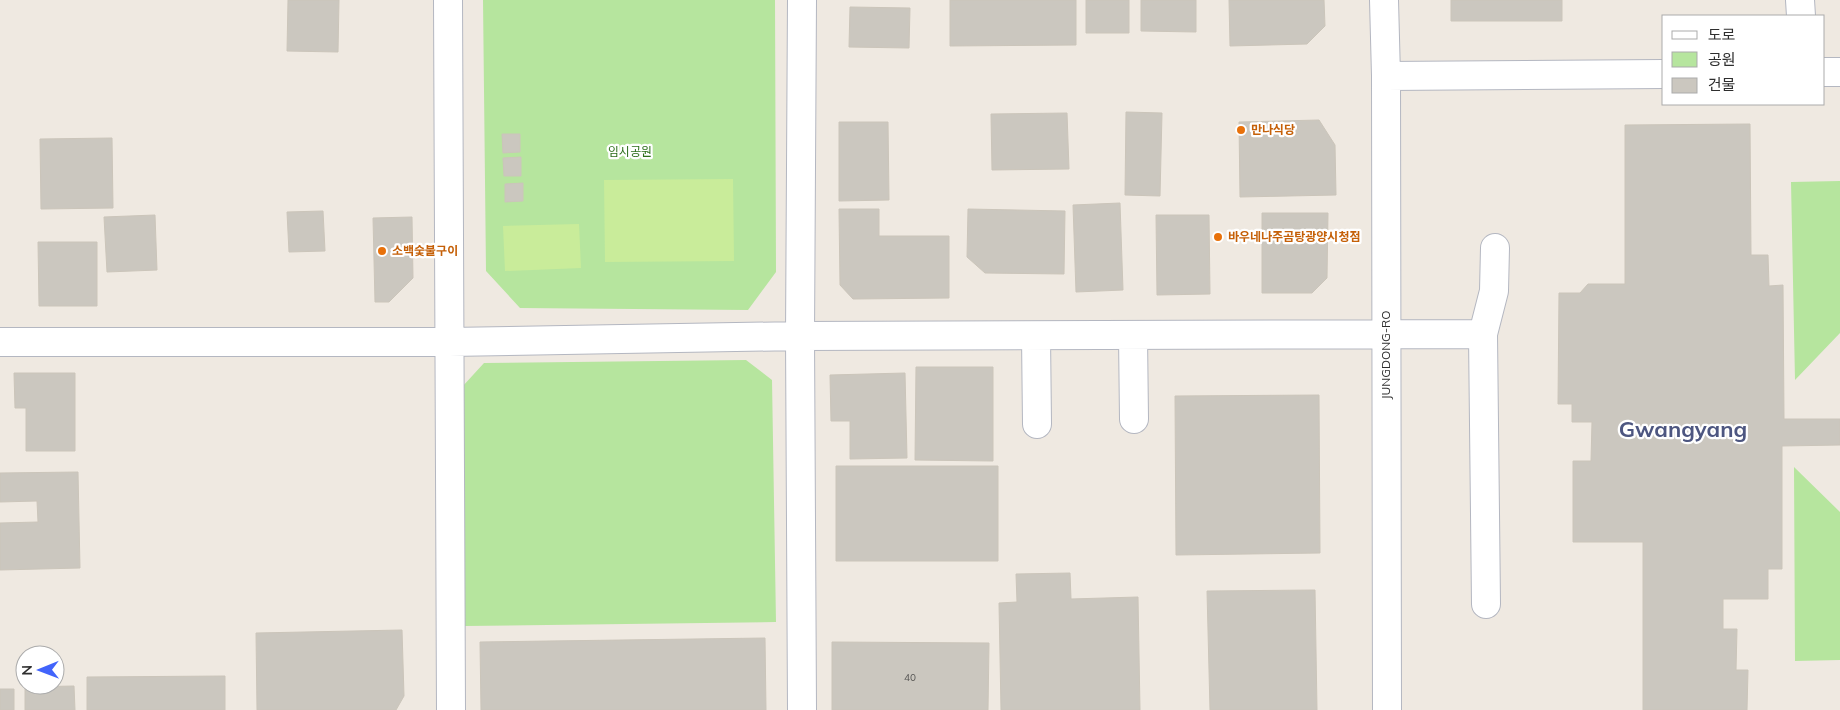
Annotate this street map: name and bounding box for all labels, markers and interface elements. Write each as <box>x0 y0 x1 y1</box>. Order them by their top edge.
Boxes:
legend <box>1662 15 1825 105</box>
text: 도로 <box>1708 25 1736 44</box>
text: 공원 <box>1708 50 1736 69</box>
text: 건물 <box>1708 75 1736 94</box>
place label: 만나식당 <box>1251 122 1295 137</box>
marker: 만나식당 <box>1235 124 1247 136</box>
park label: 임시공원 <box>608 144 652 159</box>
place label: 바우네나주곰탕광양시청점 <box>1228 229 1360 244</box>
marker: 바우네나주곰탕광양시청점 <box>1212 231 1224 243</box>
place label: 소백숯불구이 <box>392 243 458 258</box>
marker: 소백숯불구이 <box>376 245 388 257</box>
street label: JUNGDONG-RO <box>1378 310 1393 400</box>
district label: Gwangyang <box>1619 415 1747 443</box>
north arrow <box>15 645 65 695</box>
text: N <box>18 665 36 676</box>
house number: 40 <box>904 671 916 684</box>

